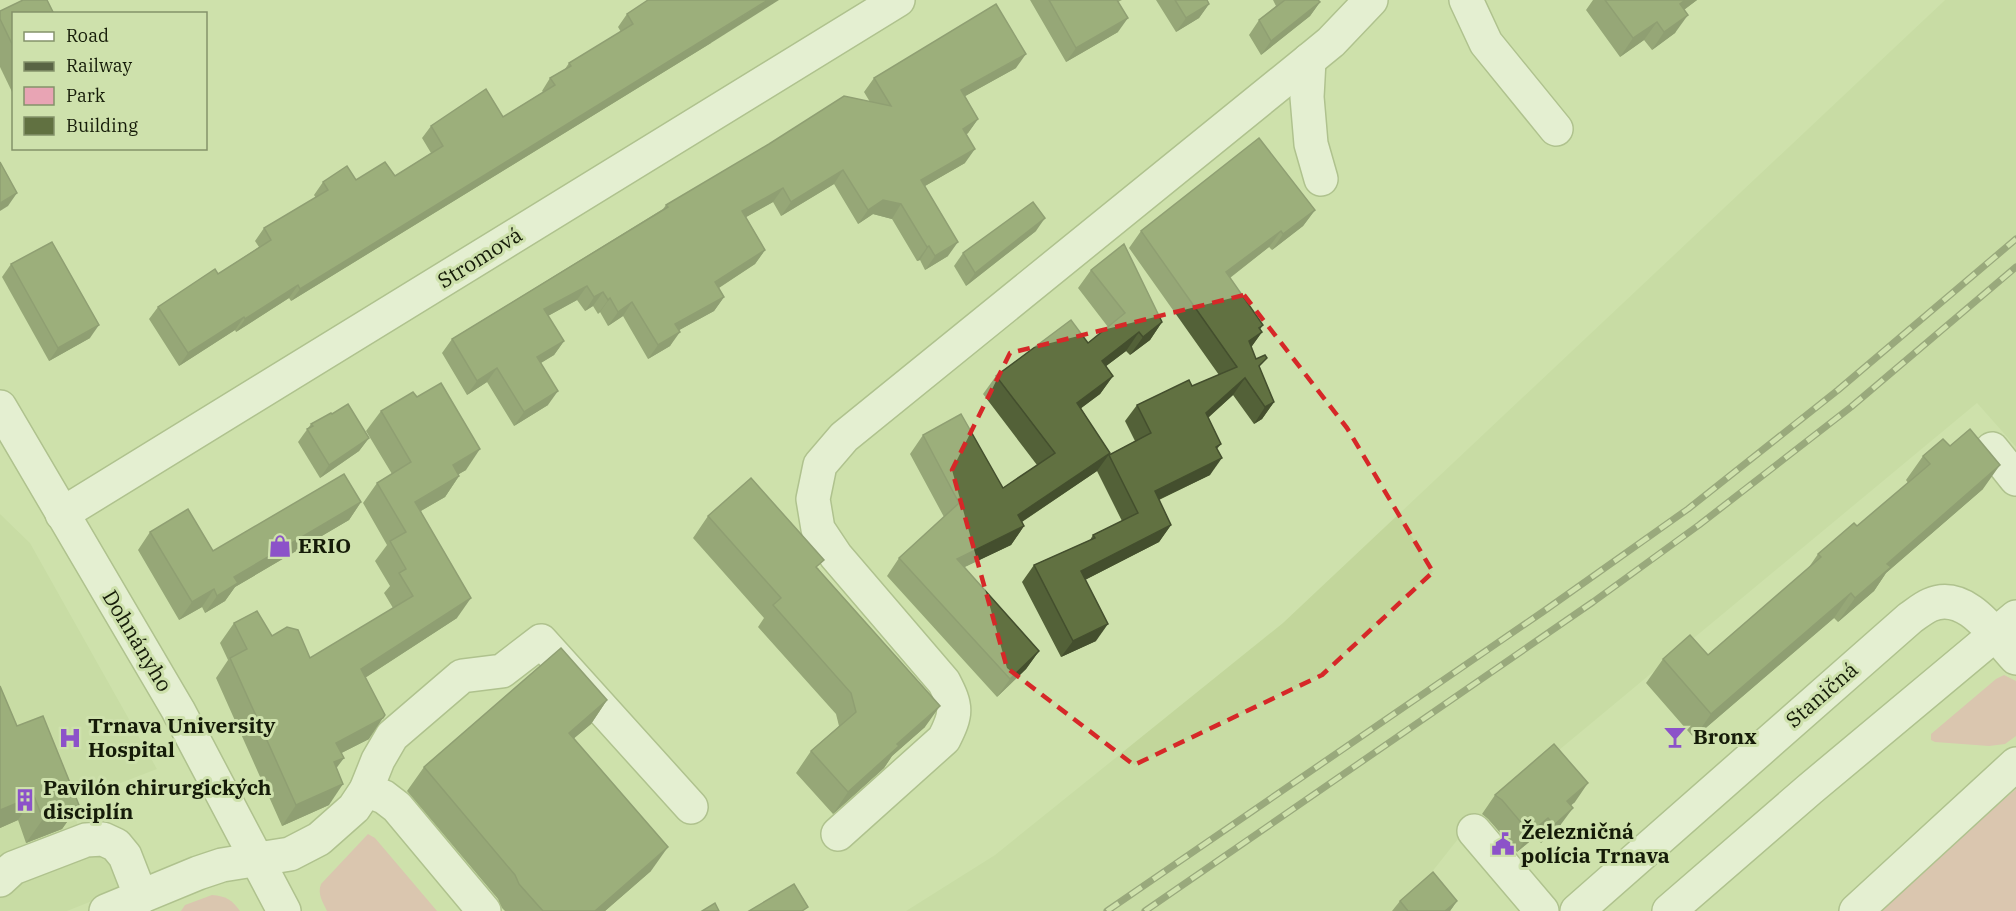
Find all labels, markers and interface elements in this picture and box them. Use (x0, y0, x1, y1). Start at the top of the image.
legend (12, 12, 207, 150)
text: Road (66, 24, 109, 47)
text: Railway (66, 54, 132, 77)
text: Park (66, 84, 106, 107)
text: Building (66, 114, 138, 137)
street label: Stromová (432, 220, 527, 294)
place label: ERIO (298, 531, 351, 559)
shop icon: ERIO (267, 533, 293, 559)
street label: Dohnányho (97, 584, 179, 697)
street label: Staničná (1779, 655, 1863, 733)
place label: Trnava University Hospital (88, 711, 275, 763)
place label: Bronx (1693, 722, 1757, 750)
bar icon: Bronx (1662, 724, 1688, 750)
hospital icon: Trnava University Hospital (57, 725, 83, 751)
place label: Pavilón chirurgických disciplín (43, 773, 272, 825)
building icon: Pavilón chirurgických disciplín (12, 787, 38, 813)
place label: Železničná polícia Trnava (1521, 817, 1670, 869)
public building icon: Železničná polícia Trnava (1490, 831, 1516, 857)

